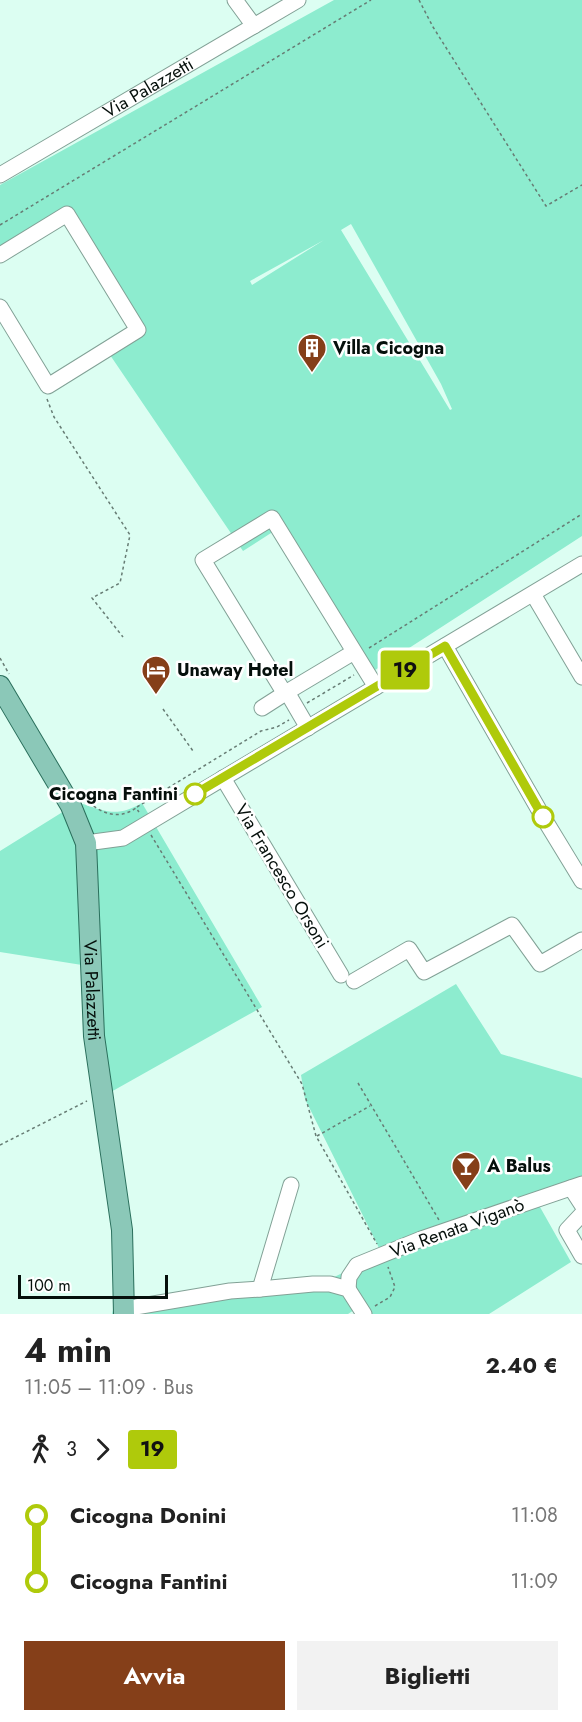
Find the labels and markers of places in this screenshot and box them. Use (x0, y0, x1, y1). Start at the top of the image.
building icon: Villa Cicogna (296, 332, 328, 374)
place label: Villa Cicogna (332, 335, 444, 361)
hotel icon: Unaway Hotel (140, 654, 172, 696)
place label: Unaway Hotel (177, 657, 293, 683)
place label: Cicogna Fantini (49, 781, 178, 807)
marker: Cicogna Fantini (184, 783, 206, 805)
unlabelled marker (532, 806, 554, 828)
bar icon: A Balus (450, 1150, 482, 1192)
place label: A Balus (486, 1153, 551, 1179)

